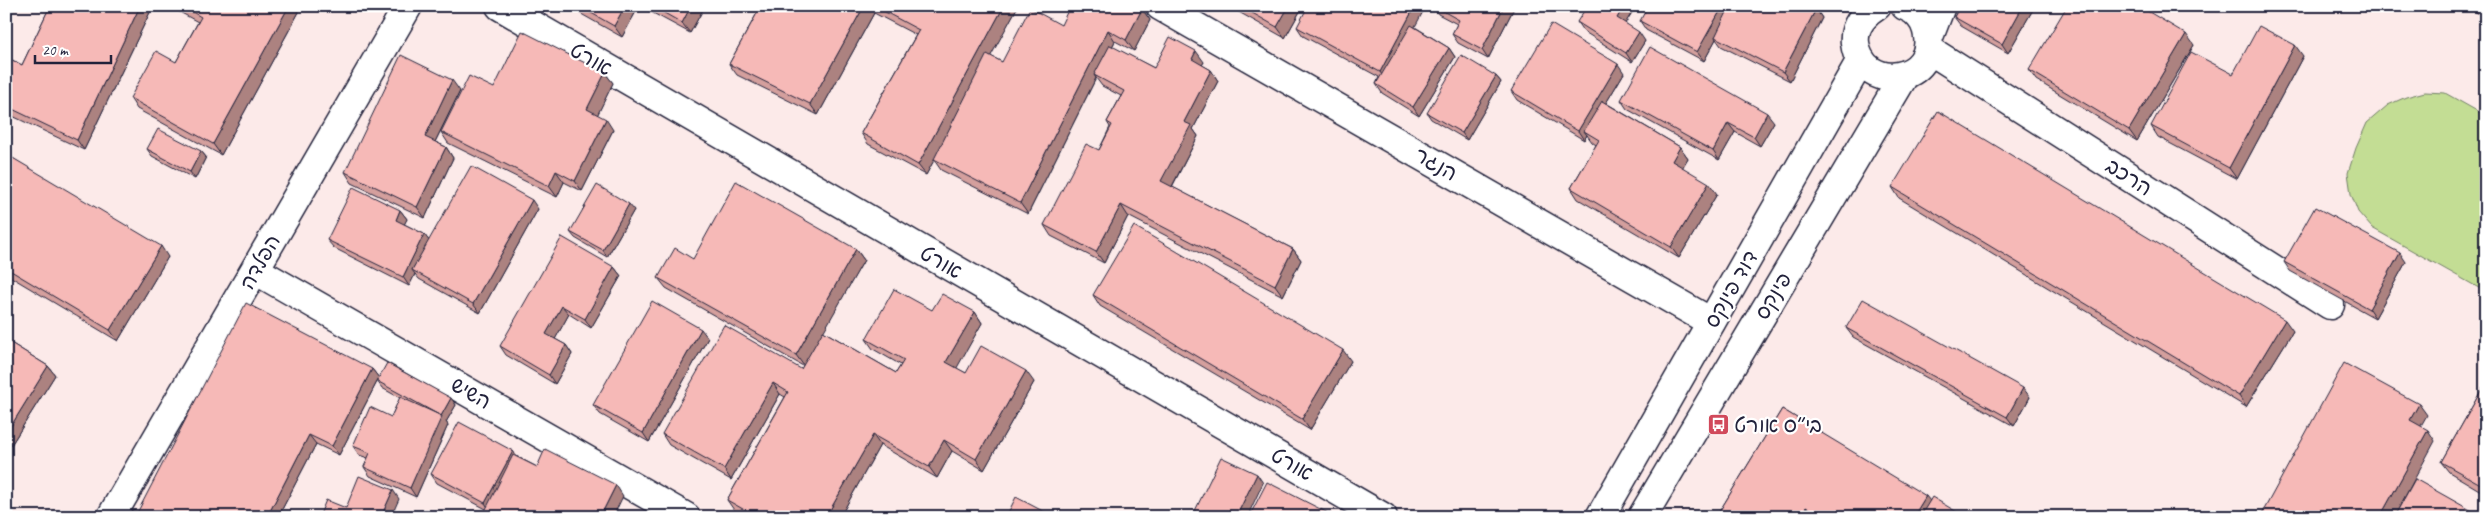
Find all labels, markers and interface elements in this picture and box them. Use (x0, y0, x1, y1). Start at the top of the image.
scale bar (35, 32, 111, 64)
street label: אורט (565, 37, 617, 81)
text: 20 m (42, 41, 69, 60)
street label: הנגר (1410, 141, 1462, 187)
street label: הרכב (2101, 152, 2157, 202)
street label: הפלדה (234, 230, 286, 294)
street label: אורט (915, 240, 967, 284)
street label: דוד פינקס (1698, 246, 1764, 332)
street label: פינקס (1749, 268, 1797, 324)
street label: השיש (446, 371, 496, 415)
place label: בי״ס אורט (1734, 412, 1822, 438)
bus stop icon: בי״ס אורט (1706, 413, 1730, 437)
street label: אורט (1266, 442, 1318, 486)

